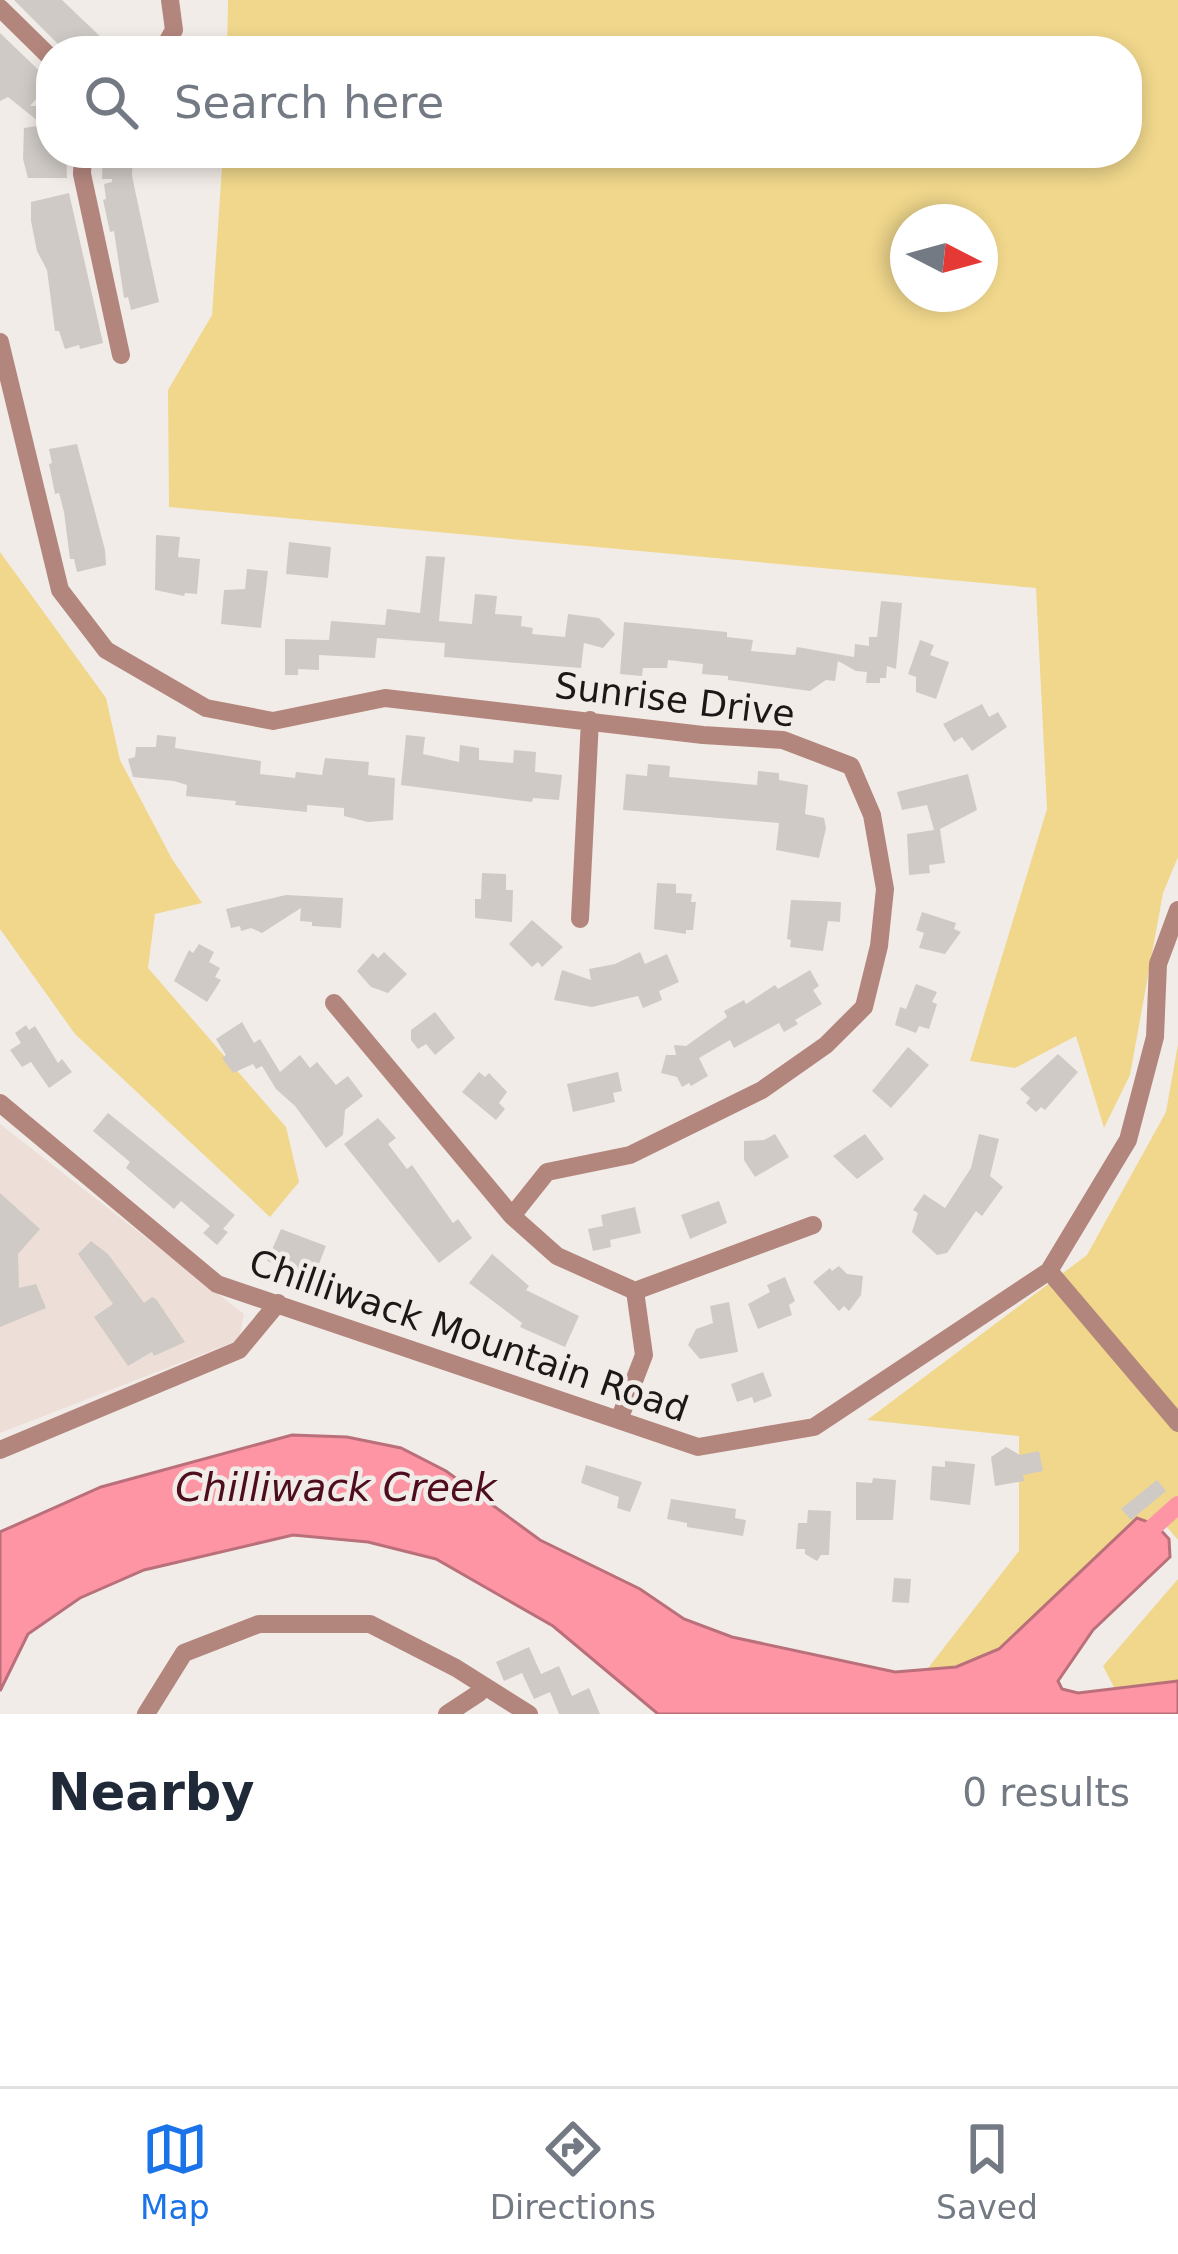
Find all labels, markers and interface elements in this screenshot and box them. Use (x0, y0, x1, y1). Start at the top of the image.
search box (36, 36, 1142, 168)
icon: search (78, 69, 144, 135)
text: Search here (174, 76, 444, 129)
north arrow (890, 204, 998, 312)
street label: Sunrise Drive (553, 664, 797, 735)
street label: Chilliwack Mountain Road (244, 1241, 693, 1430)
water label: Chilliwack Creek (175, 1465, 498, 1510)
text: Nearby (48, 1763, 255, 1822)
text: 0 results (962, 1770, 1130, 1815)
tab: Map (140, 2116, 210, 2227)
tab: Directions (490, 2116, 656, 2227)
tab: Saved (936, 2116, 1038, 2227)

